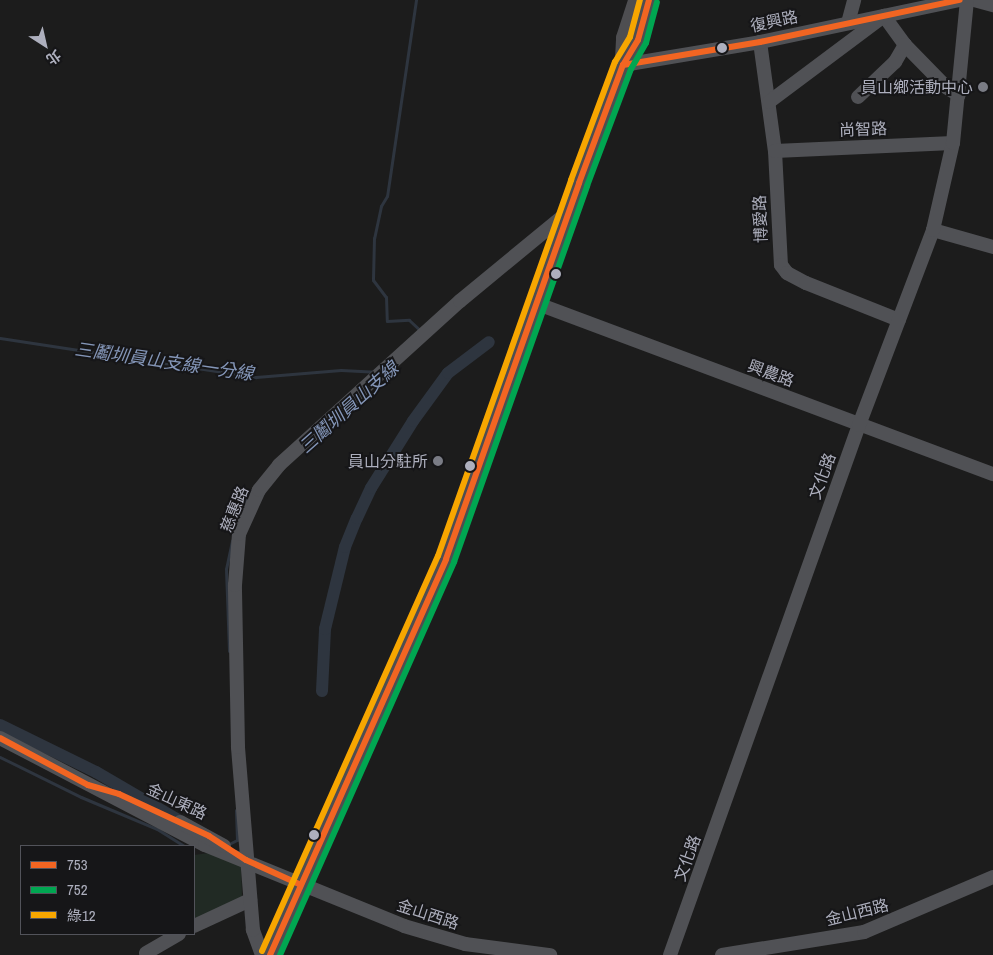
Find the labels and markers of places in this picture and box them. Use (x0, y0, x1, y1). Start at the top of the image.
unlabelled marker (717, 43, 727, 53)
place label: 員山鄉活動中心 (861, 77, 973, 97)
marker: 員山鄉活動中心 (977, 81, 989, 93)
unlabelled marker (551, 269, 561, 279)
place label: 員山分駐所 (348, 451, 428, 471)
marker: 員山分駐所 (432, 455, 444, 467)
unlabelled marker (465, 461, 475, 471)
unlabelled marker (309, 830, 319, 840)

